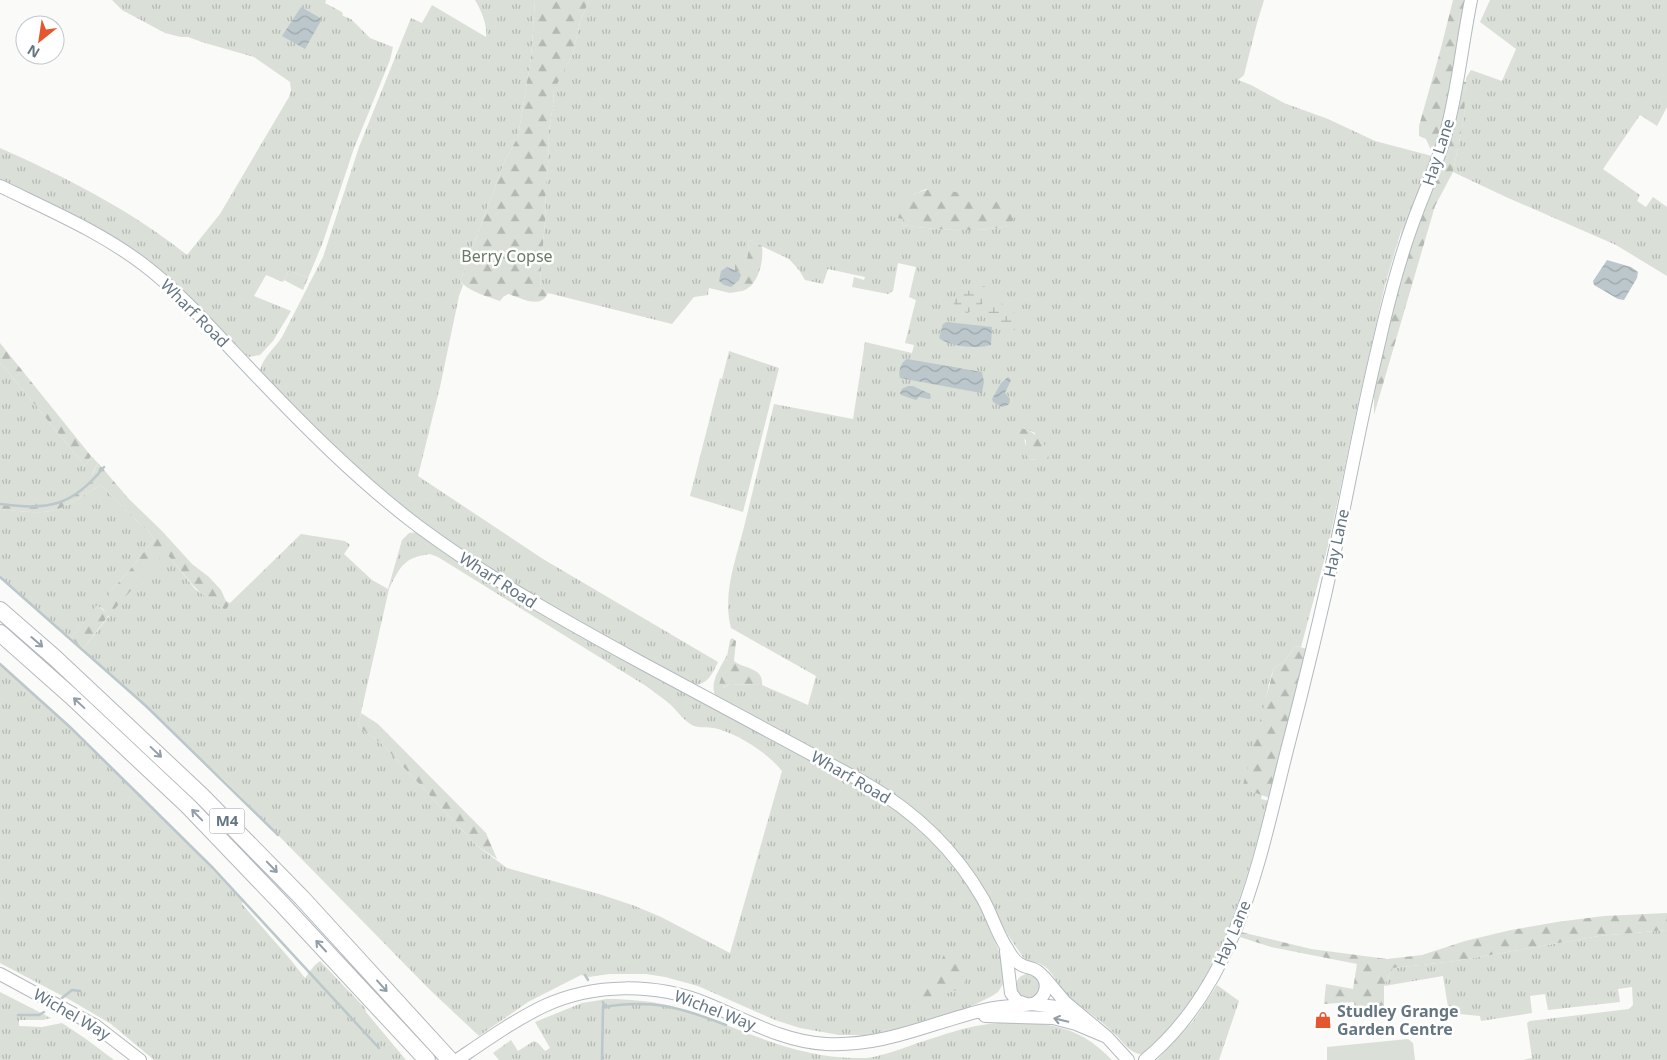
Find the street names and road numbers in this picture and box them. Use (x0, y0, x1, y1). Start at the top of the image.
street label: Hay Lane (1417, 116, 1459, 188)
street label: Wharf Road (156, 274, 234, 352)
street label: Hay Lane (1318, 507, 1354, 579)
street label: Wharf Road (455, 547, 541, 613)
street label: Wharf Road (807, 745, 895, 809)
road number: M4 (210, 808, 244, 834)
street label: Hay Lane (1208, 897, 1256, 969)
street label: Wichel Way (29, 983, 115, 1045)
street label: Wichel Way (671, 984, 760, 1036)

